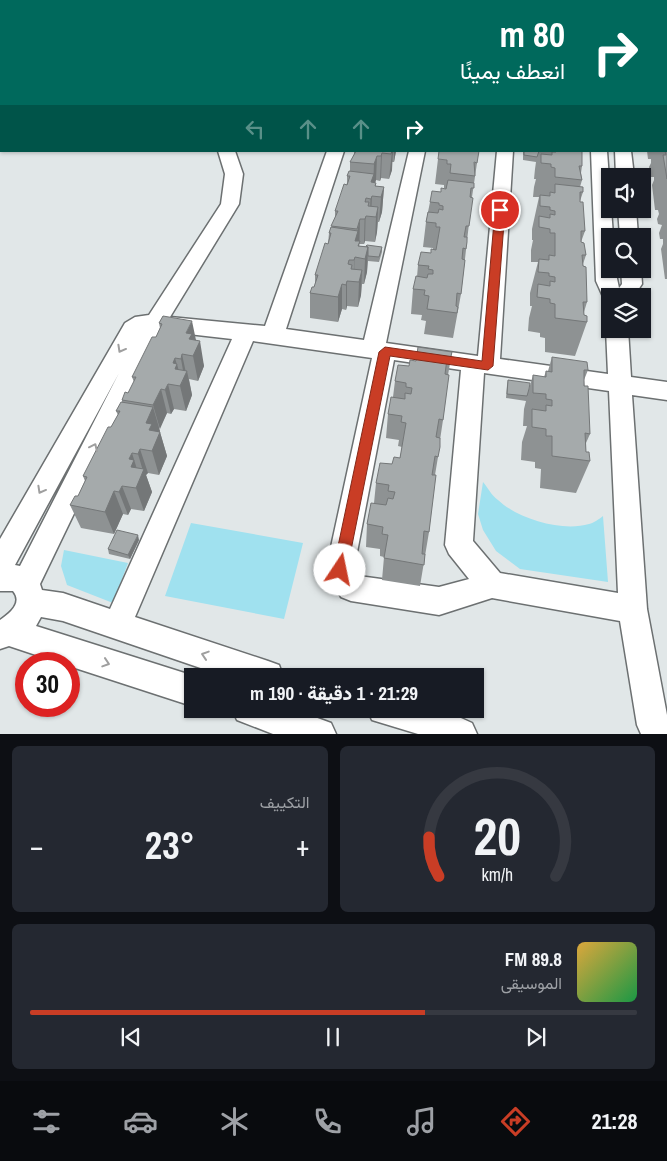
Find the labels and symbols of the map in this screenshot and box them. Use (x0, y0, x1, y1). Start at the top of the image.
pin (479, 189, 521, 231)
one-way arrow (117, 343, 127, 352)
one-way arrow (88, 443, 98, 452)
one-way arrow (38, 485, 48, 494)
position arrow (313, 543, 365, 595)
one-way arrow (202, 651, 210, 661)
speed limit sign: 30 (15, 652, 80, 717)
one-way arrow (102, 658, 110, 668)

